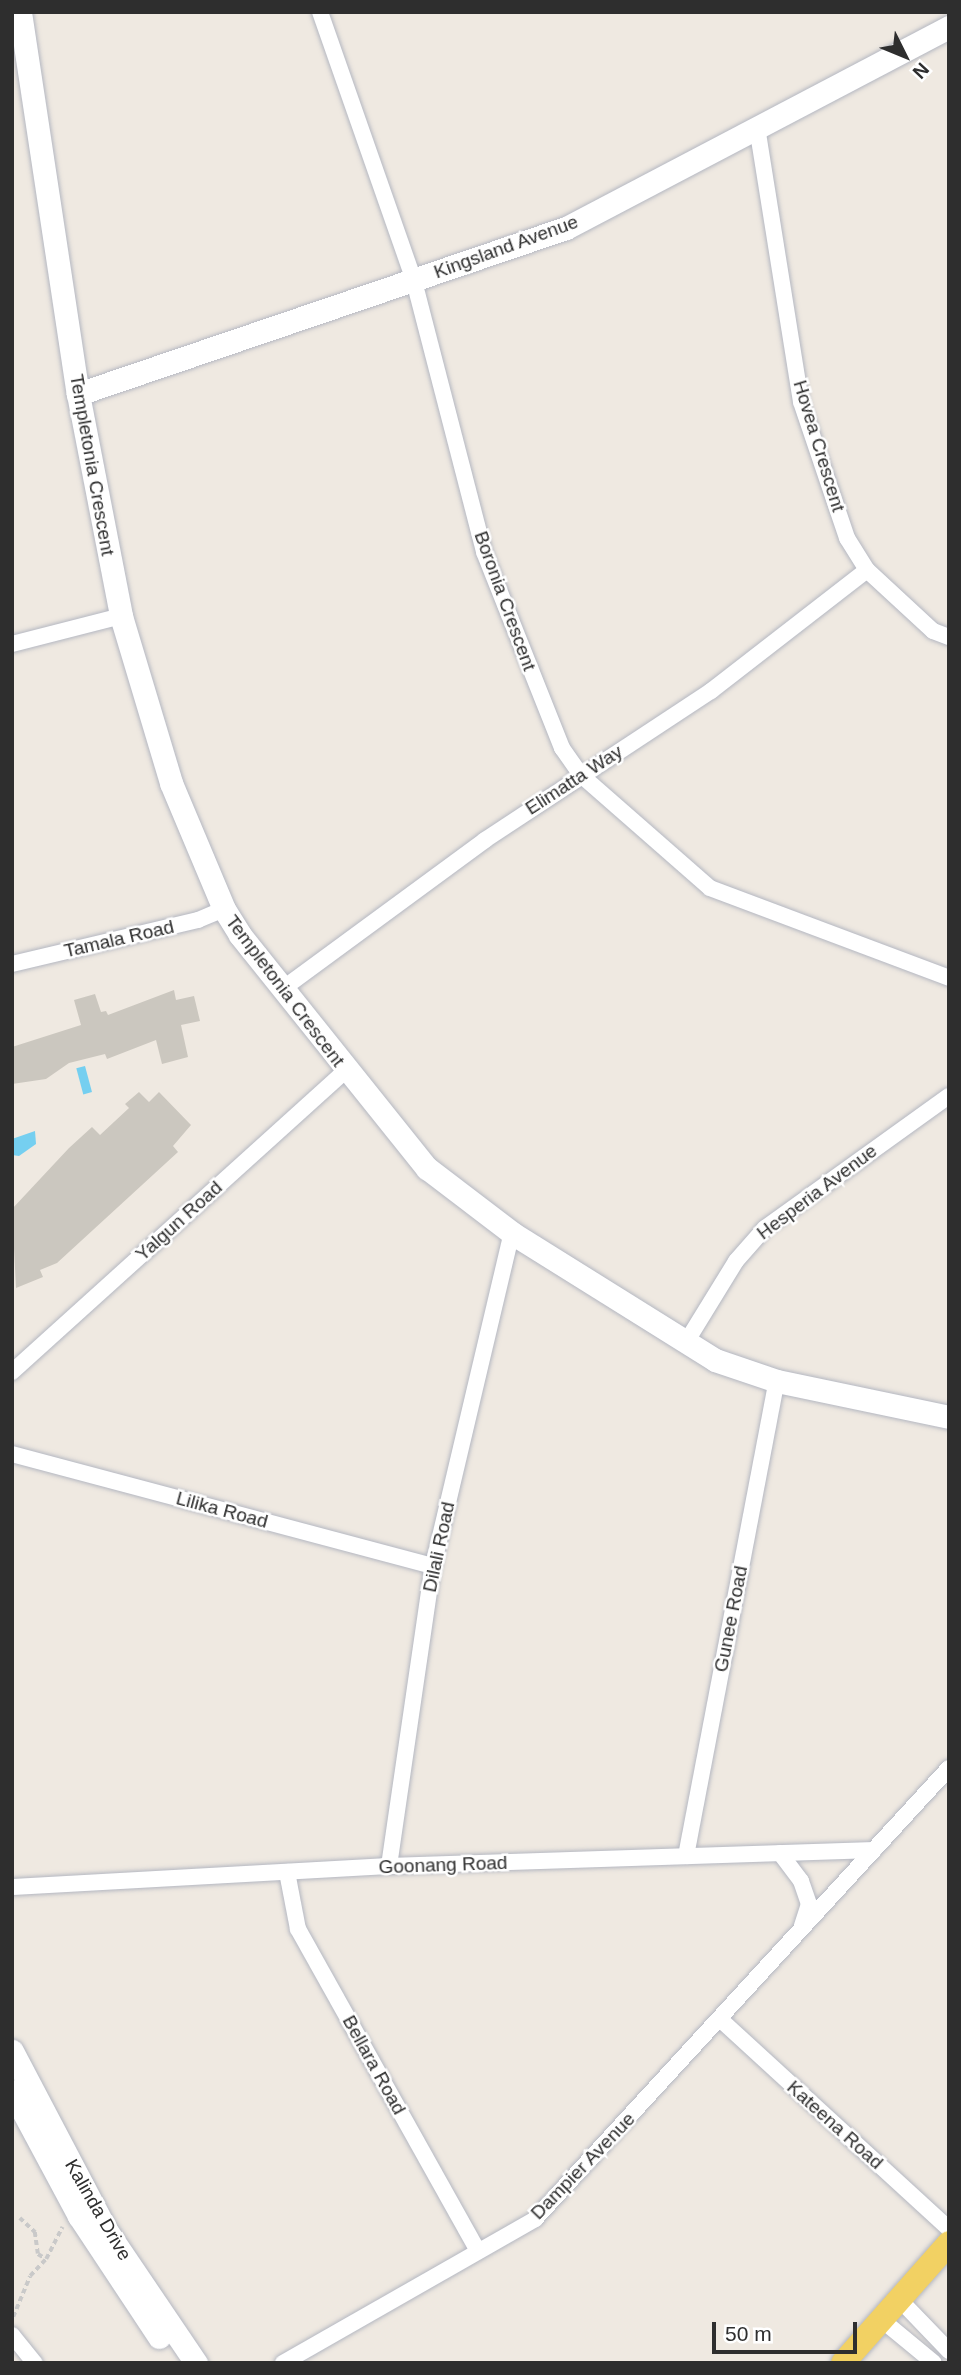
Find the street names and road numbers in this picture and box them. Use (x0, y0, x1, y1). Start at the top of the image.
street label: Kingsland Avenue (430, 210, 582, 284)
street label: Templetonia Crescent (65, 373, 119, 557)
street label: Hovea Crescent (788, 378, 850, 514)
street label: Boronia Crescent (469, 528, 541, 674)
street label: Elimatta Way (521, 740, 627, 820)
street label: Templetonia Crescent (221, 911, 349, 1071)
street label: Tamala Road (62, 915, 176, 963)
street label: Hesperia Avenue (752, 1139, 882, 1245)
street label: Yalgun Road (131, 1176, 227, 1266)
street label: Lilika Road (174, 1487, 270, 1533)
street label: Dilali Road (418, 1500, 460, 1594)
street label: Gunee Road (710, 1564, 752, 1674)
street label: Goonang Road (378, 1851, 508, 1879)
street label: Bellara Road (337, 2011, 411, 2119)
street label: Kateena Road (782, 2076, 888, 2174)
street label: Dampier Avenue (526, 2107, 640, 2225)
street label: Kalinda Drive (60, 2155, 136, 2265)

